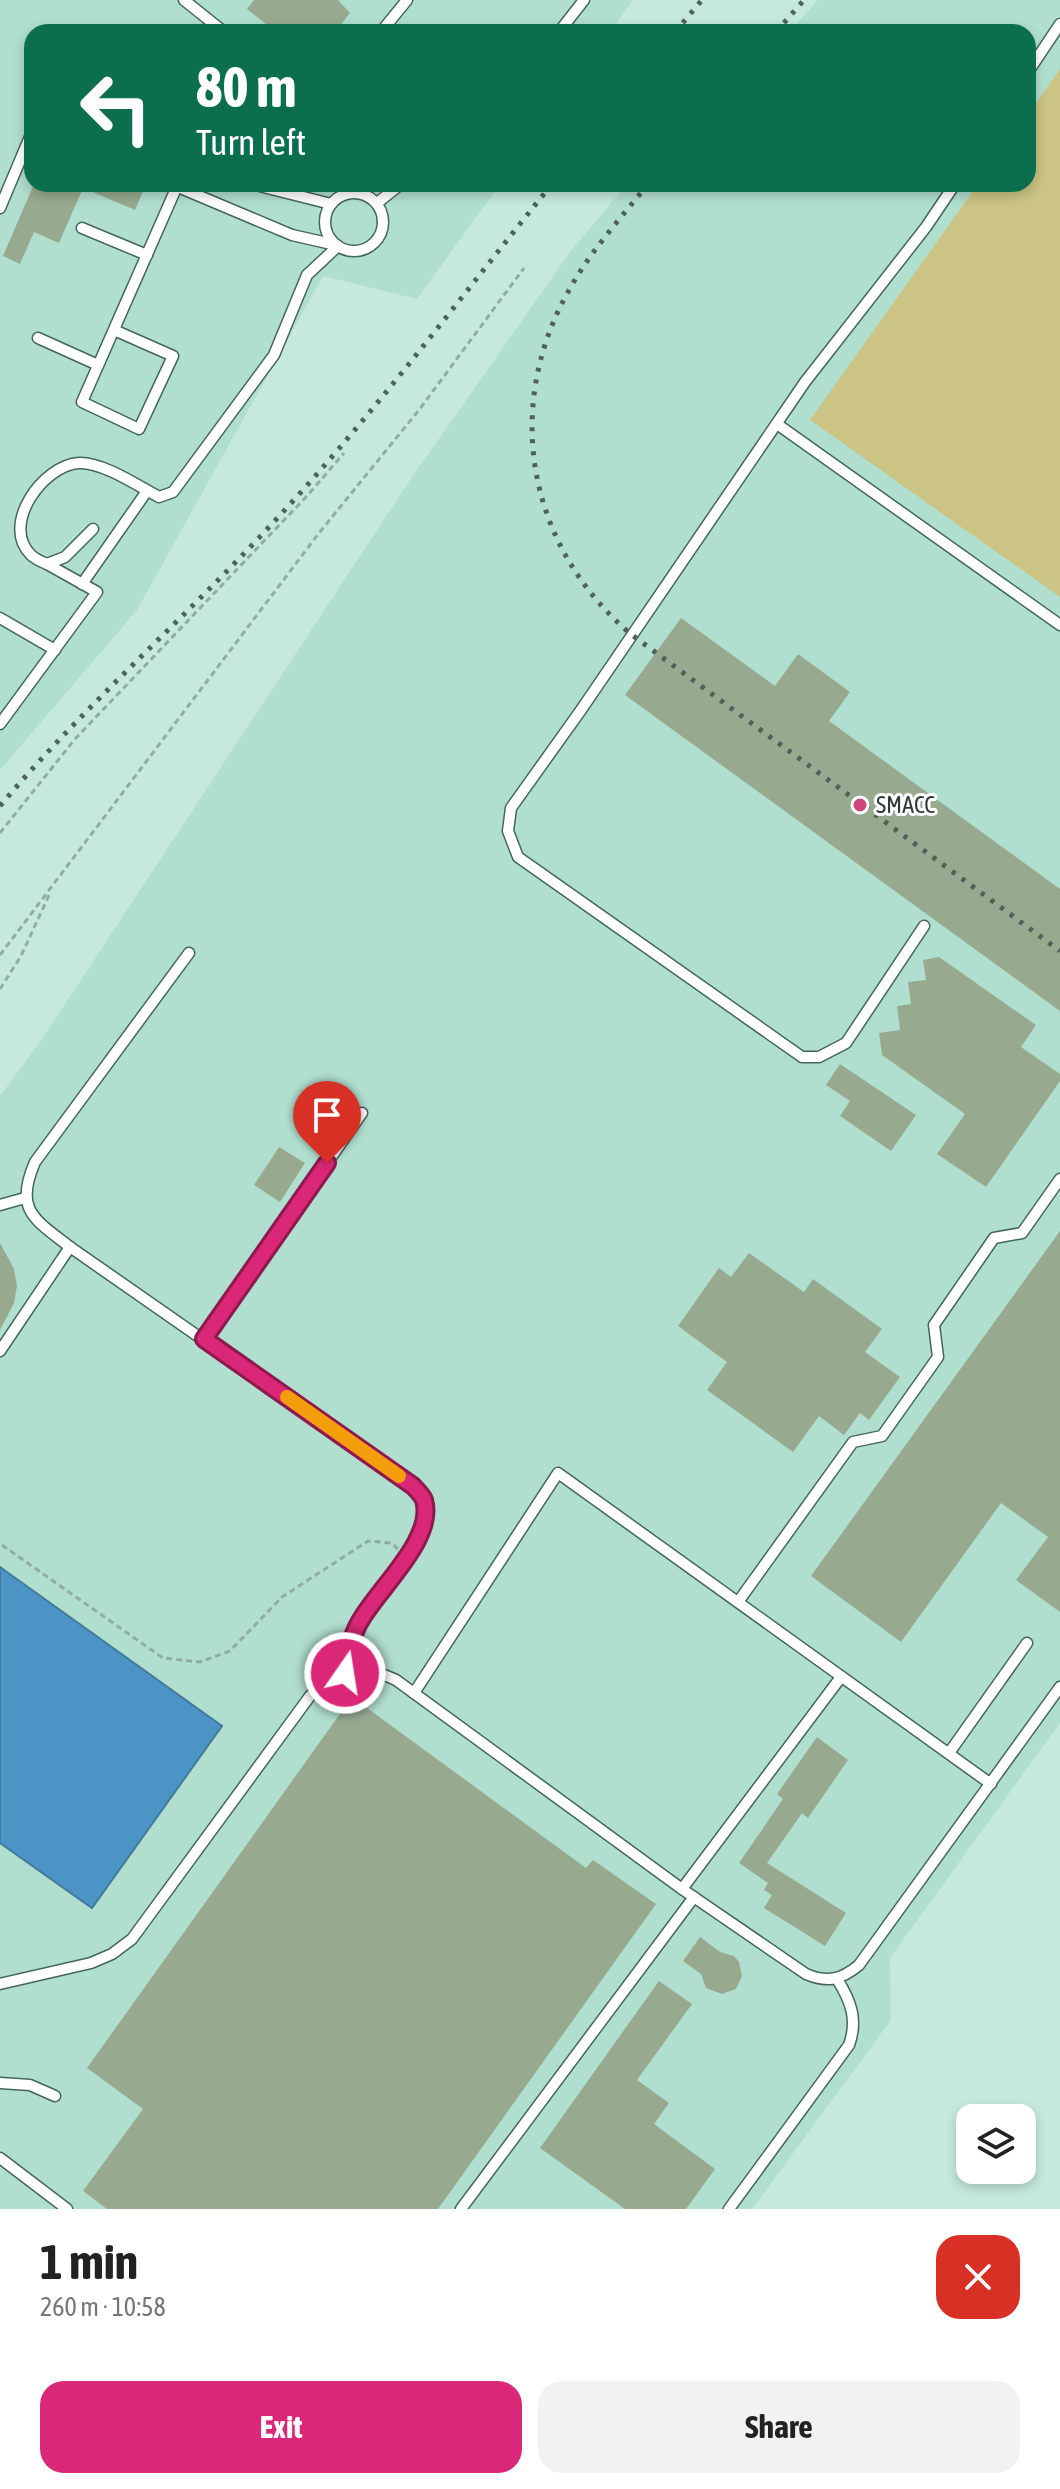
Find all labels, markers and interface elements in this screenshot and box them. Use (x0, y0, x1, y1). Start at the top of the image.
text: 80 m (196, 55, 297, 119)
icon: left (64, 56, 168, 160)
text: Turn left (196, 121, 306, 163)
place label: SMACC (876, 791, 935, 818)
marker: SMACC (851, 796, 869, 814)
pin (293, 1081, 361, 1163)
icon: arrive (305, 1093, 349, 1137)
position arrow (303, 1631, 387, 1715)
map controls (956, 2104, 1036, 2184)
button: layers (956, 2104, 1036, 2184)
text: 1 min (40, 2234, 138, 2289)
button: close (936, 2235, 1020, 2319)
text: 260 m · 10:58 (40, 2292, 166, 2322)
button: Exit (40, 2381, 522, 2473)
button: Share (538, 2381, 1020, 2473)

